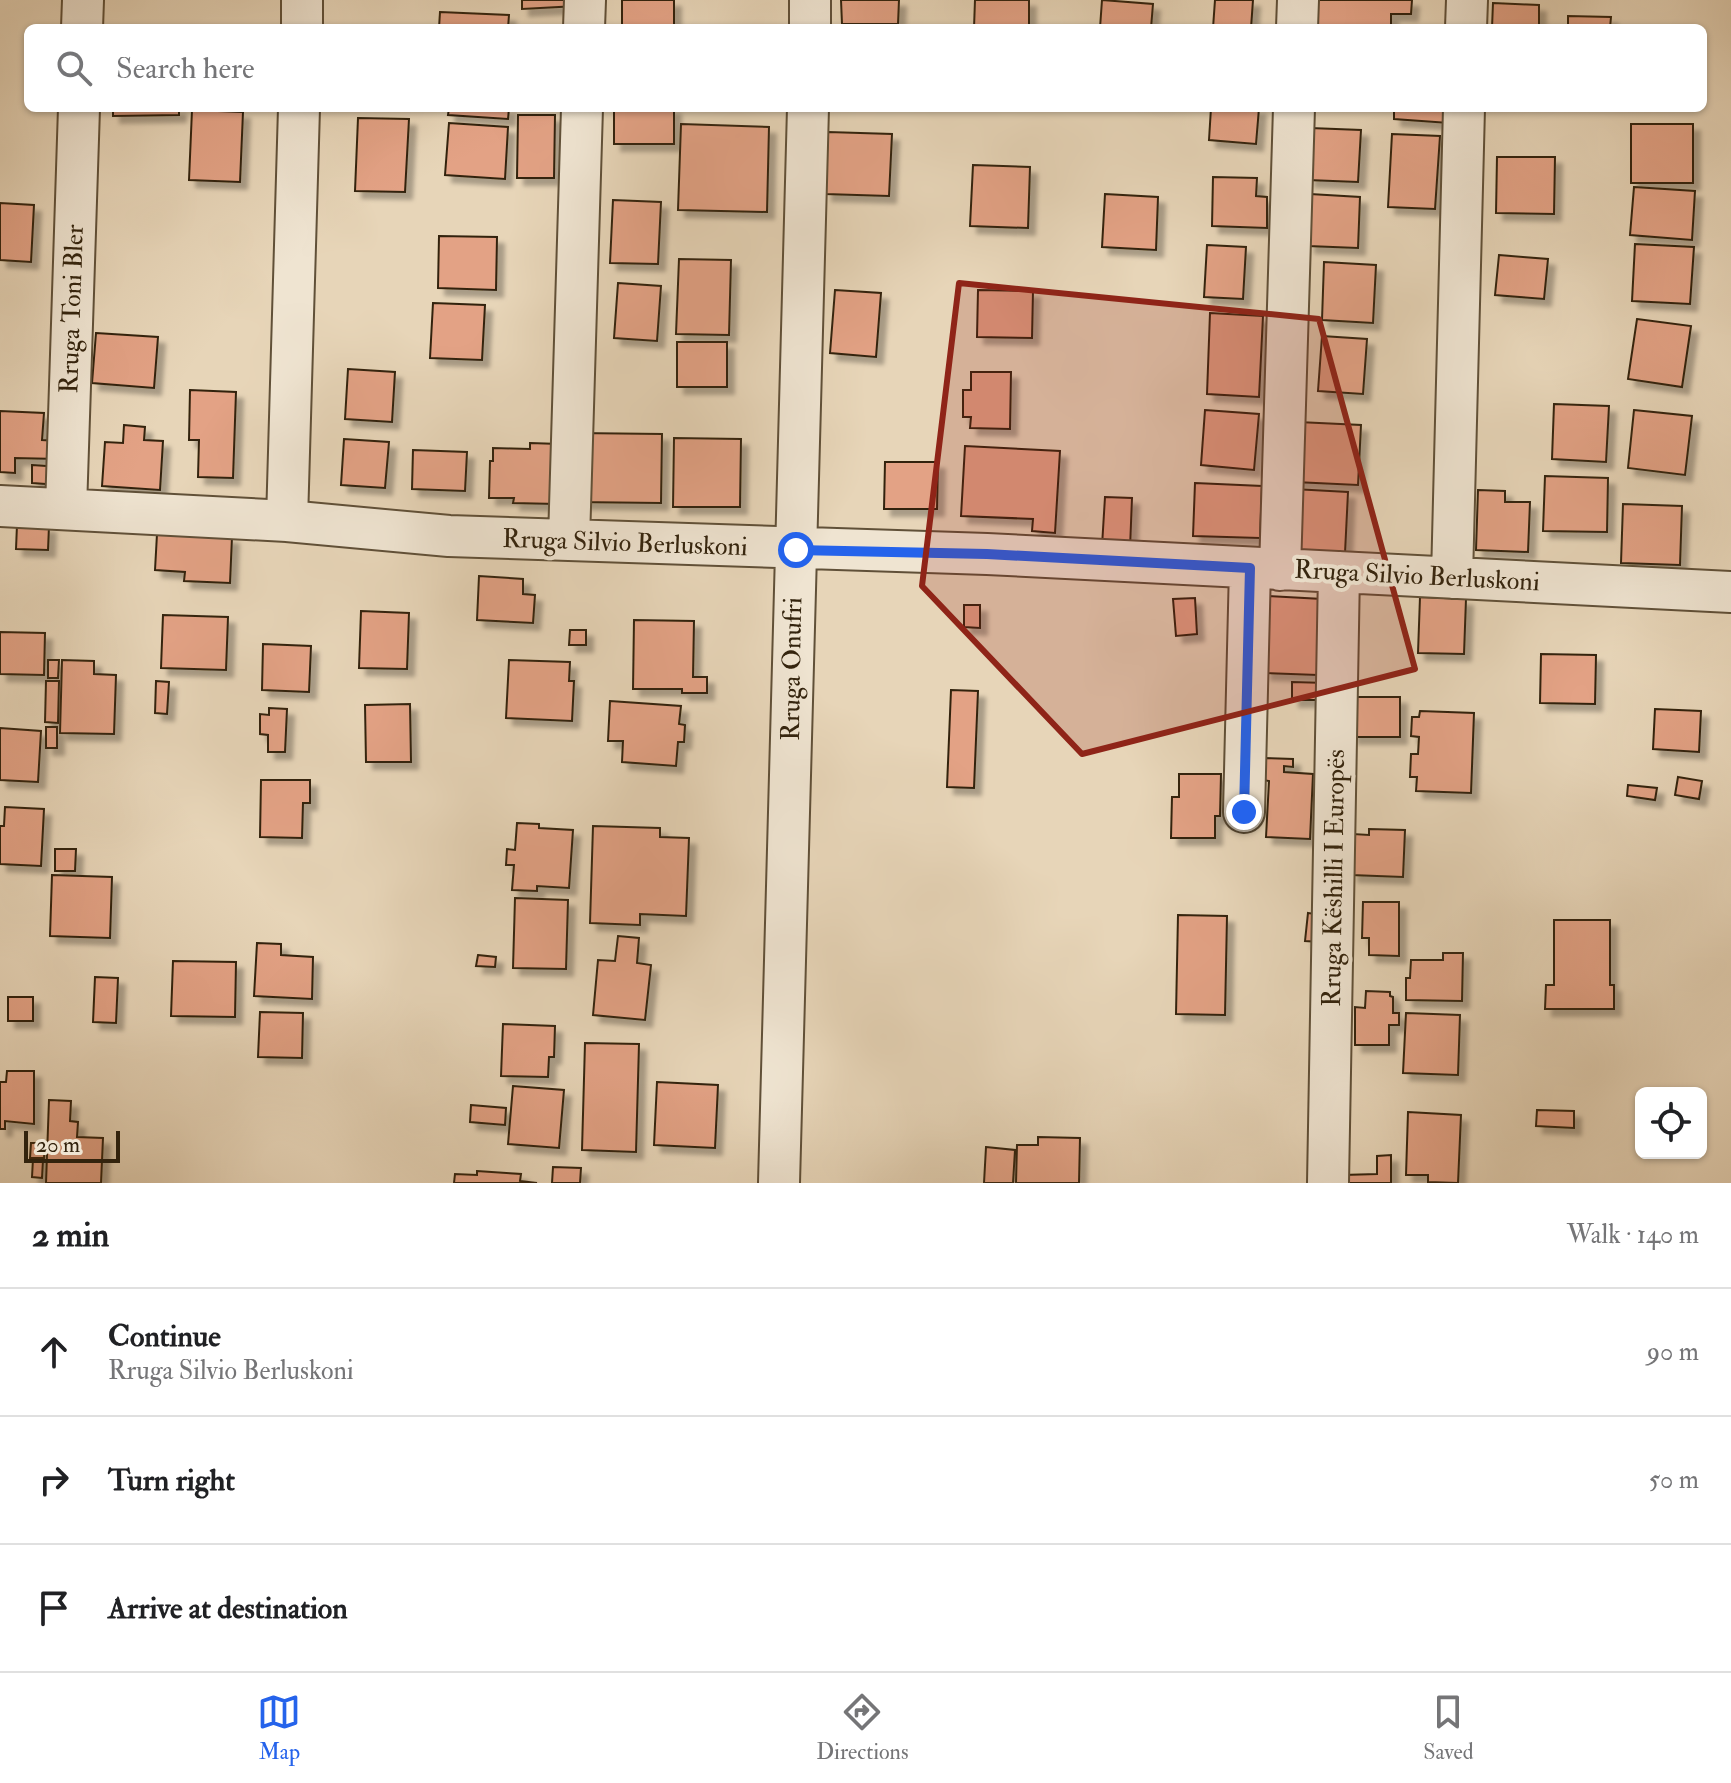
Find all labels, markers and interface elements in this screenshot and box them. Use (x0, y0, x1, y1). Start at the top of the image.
search box (24, 24, 1707, 112)
icon: search (52, 46, 96, 90)
text: Search here (116, 50, 255, 87)
street label: Rruga Toni Bler (53, 224, 91, 394)
street label: Rruga Silvio Berluskoni (502, 523, 748, 563)
route start (778, 532, 814, 568)
street label: Rruga Silvio Berluskoni (1293, 554, 1541, 598)
street label: Rruga Onufri (775, 597, 809, 741)
street label: Rruga Këshilli I Europës (1316, 749, 1353, 1007)
route end (1226, 794, 1262, 830)
map controls (1635, 1087, 1707, 1159)
button: locate (1635, 1087, 1707, 1159)
scale bar (24, 1127, 120, 1163)
text: 20 m (36, 1131, 80, 1159)
text: 2 min (32, 1214, 109, 1257)
text: Walk · 140 m (1567, 1219, 1699, 1251)
text: Continue (108, 1318, 221, 1355)
icon: ahead (32, 1330, 76, 1374)
text: 90 m (1647, 1336, 1699, 1368)
text: Rruga Silvio Berluskoni (108, 1355, 354, 1387)
icon: right (32, 1458, 76, 1502)
text: Turn right (108, 1462, 235, 1499)
text: 50 m (1649, 1464, 1699, 1496)
icon: arrive (32, 1586, 76, 1630)
text: Arrive at destination (108, 1590, 348, 1627)
tab: Map (257, 1690, 301, 1766)
tab: Directions (816, 1690, 909, 1766)
tab: Saved (1423, 1690, 1474, 1766)

